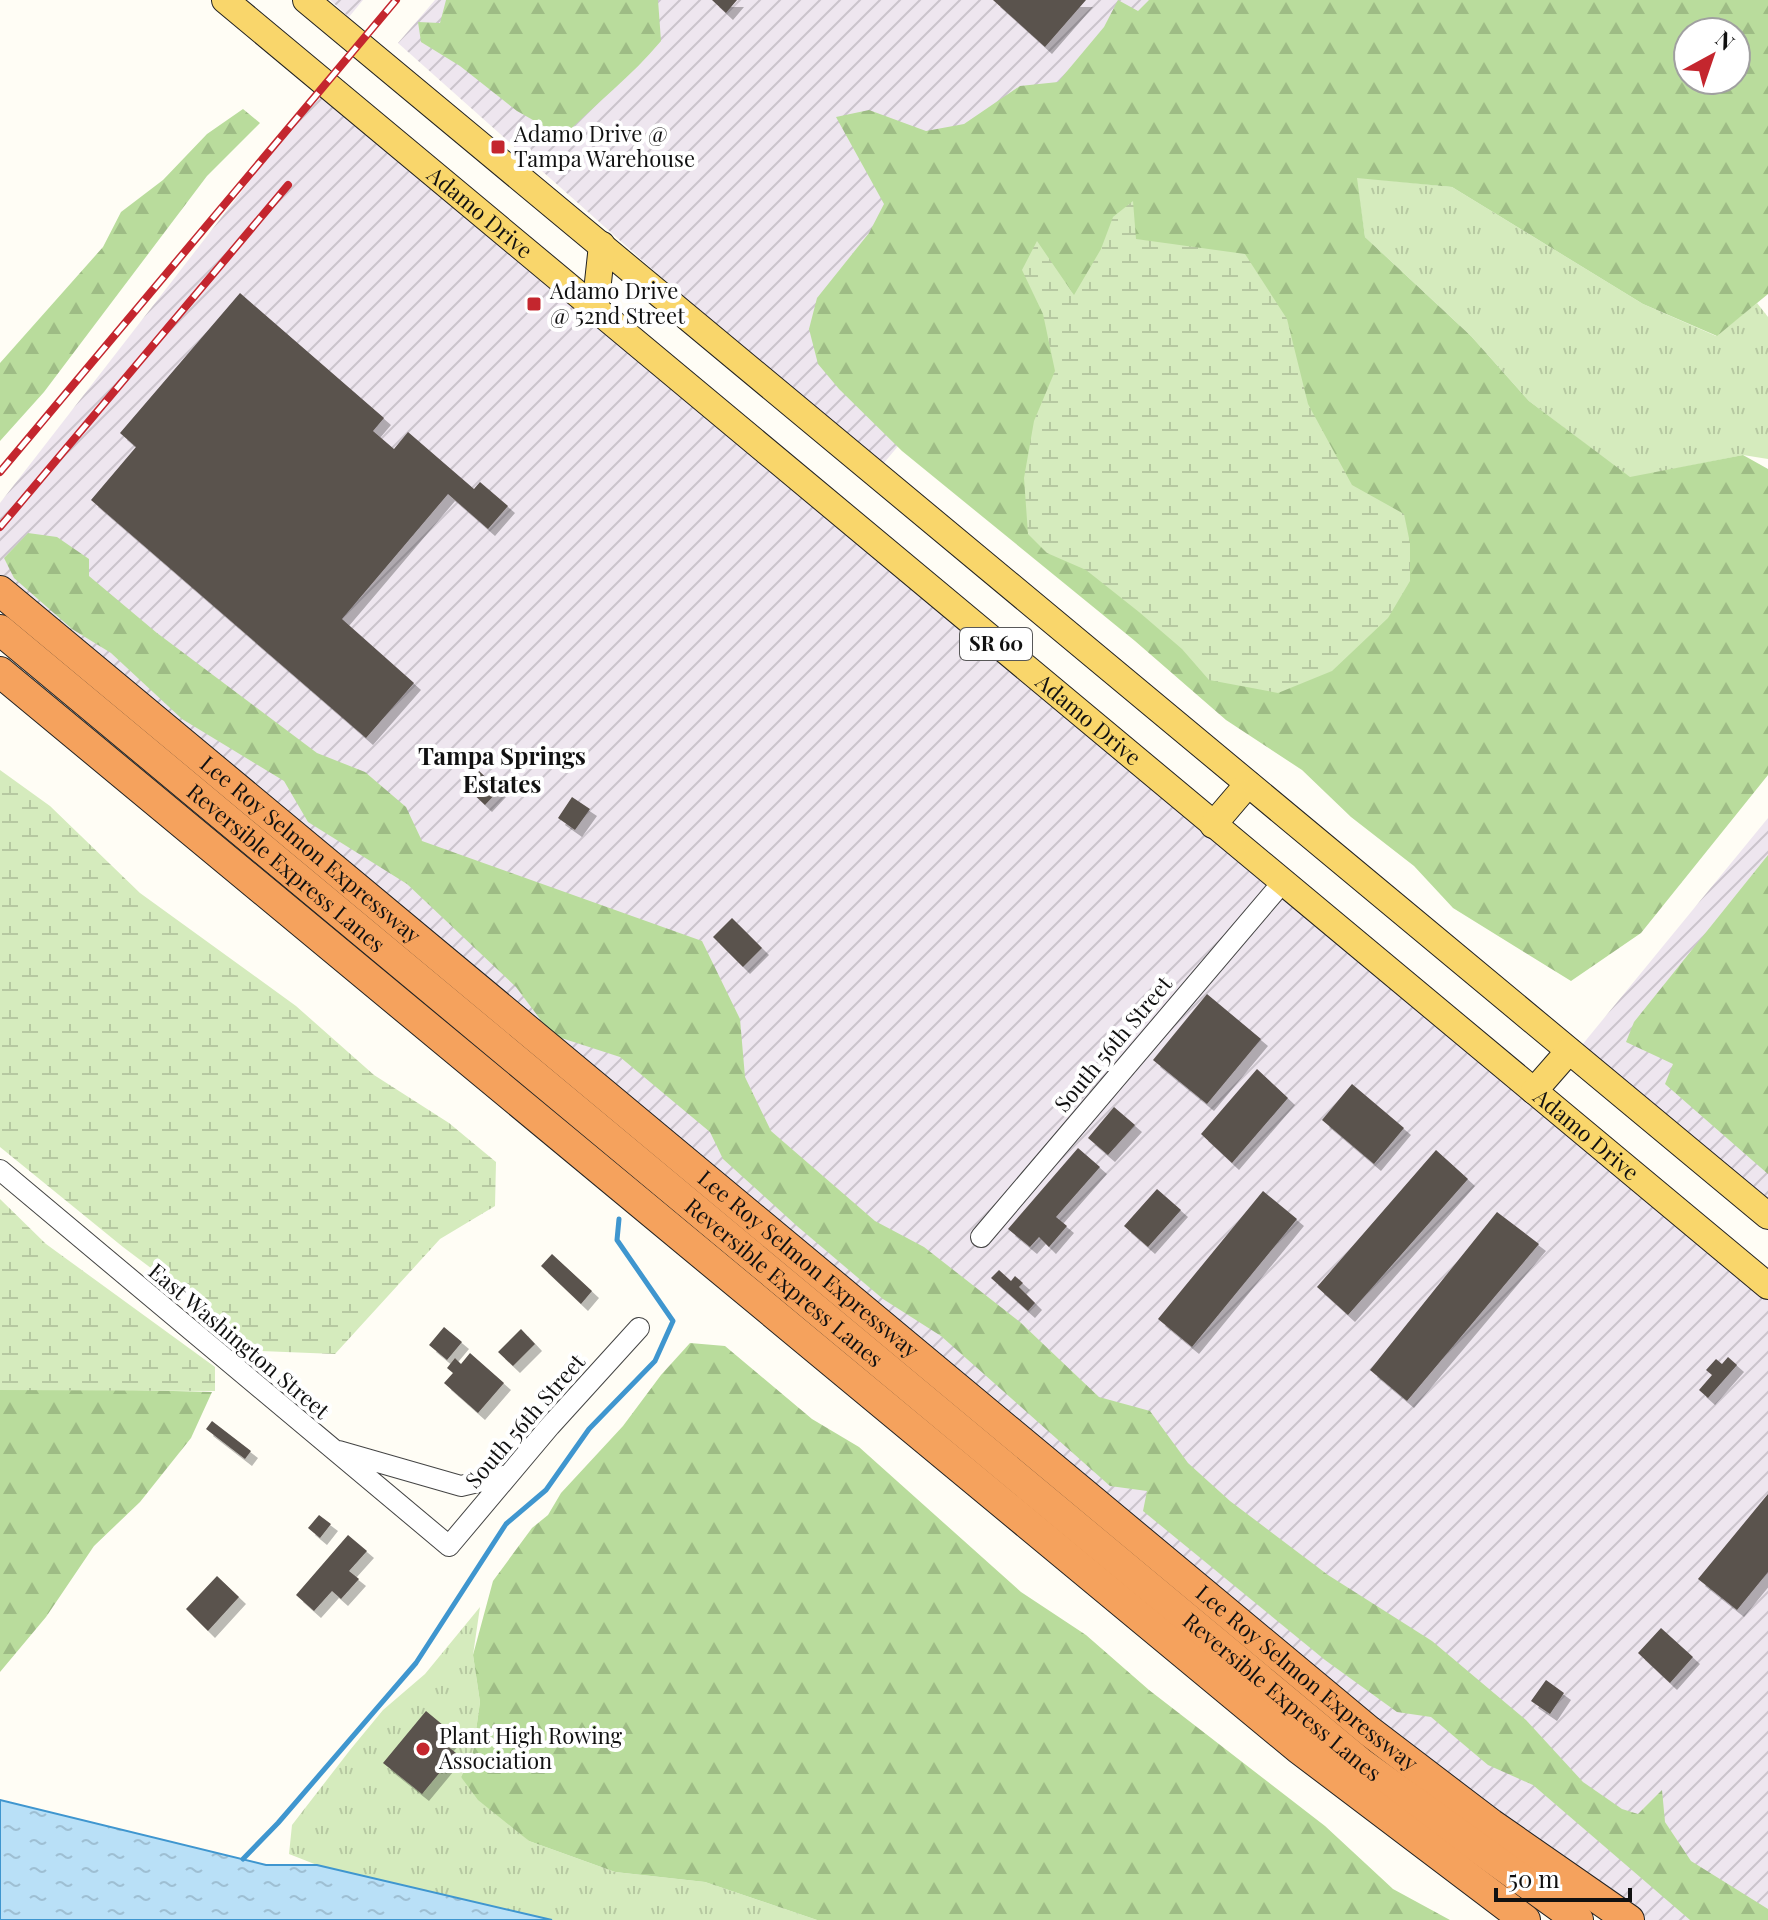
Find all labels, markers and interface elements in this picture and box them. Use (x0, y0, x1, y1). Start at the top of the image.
north arrow (1672, 16, 1752, 96)
text: N (1710, 23, 1741, 57)
place label: Adamo Drive @ Tampa Warehouse (513, 118, 695, 173)
marker: Adamo Drive @ Tampa Warehouse (489, 138, 507, 156)
street label: Adamo Drive (421, 158, 540, 264)
place label: Adamo Drive @ 52nd Street (549, 275, 686, 330)
marker: Adamo Drive @ 52nd Street (525, 295, 543, 313)
road number: SR 60 (960, 628, 1032, 660)
street label: Adamo Drive (1029, 666, 1148, 772)
district label: Tampa Springs Estates (418, 739, 586, 799)
street label: Lee Roy Selmon Expressway (194, 748, 428, 950)
street label: Reversible Express Lanes (181, 776, 392, 959)
street label: South 56th Street (1047, 968, 1179, 1118)
street label: Adamo Drive (1527, 1080, 1646, 1186)
street label: Lee Roy Selmon Expressway (692, 1163, 926, 1364)
street label: Reversible Express Lanes (679, 1191, 890, 1373)
street label: East Washington Street (143, 1256, 337, 1426)
street label: South 56th Street (458, 1346, 592, 1494)
street label: Lee Roy Selmon Expressway (1190, 1577, 1425, 1777)
street label: Reversible Express Lanes (1177, 1605, 1388, 1787)
place label: Plant High Rowing Association (438, 1720, 623, 1775)
marker: Plant High Rowing Association (414, 1740, 432, 1758)
scale bar (1496, 1852, 1630, 1902)
text: 50 m (1508, 1862, 1560, 1894)

